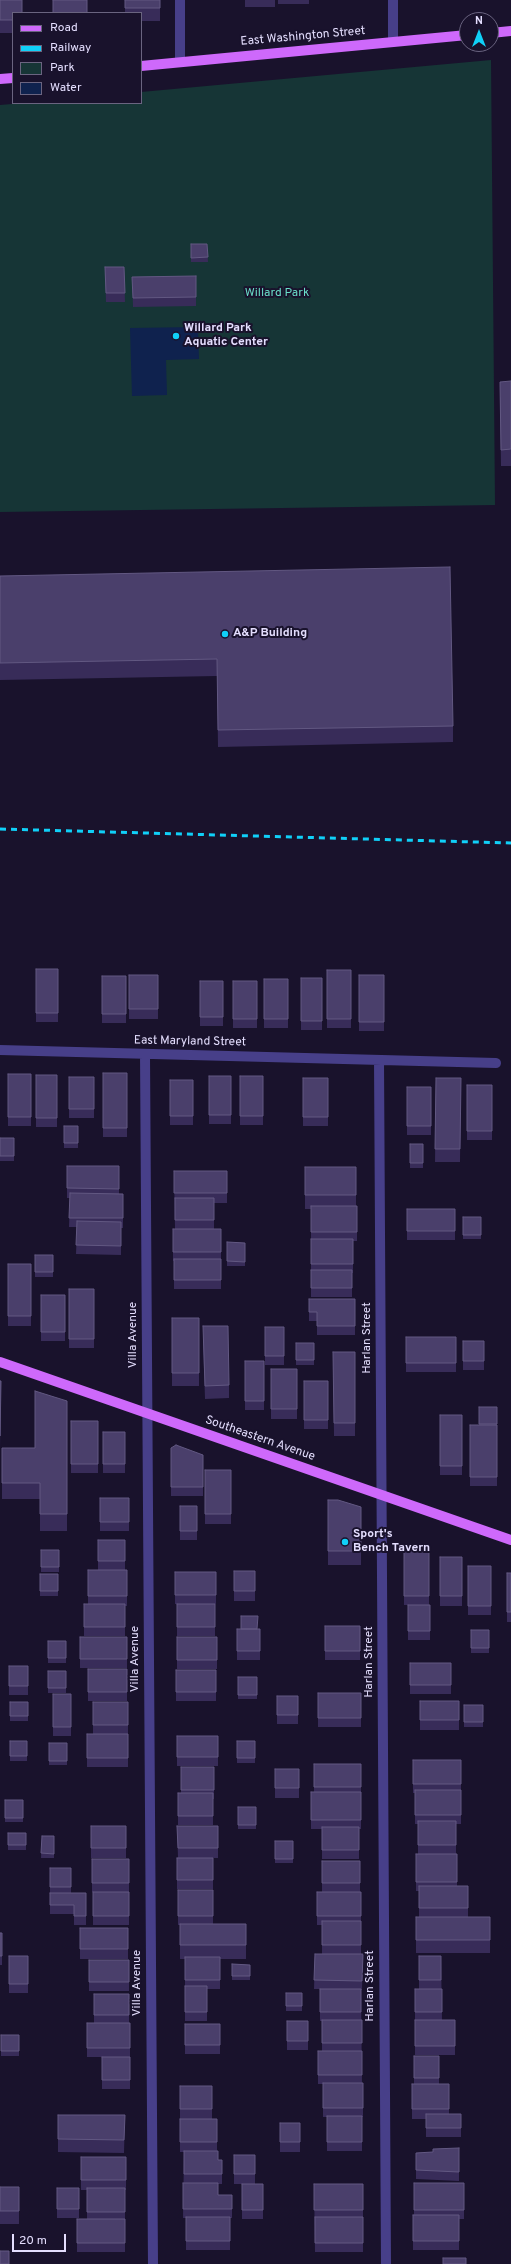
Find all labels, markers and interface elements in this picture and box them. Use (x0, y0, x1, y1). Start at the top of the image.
legend (12, 12, 142, 104)
north arrow (459, 12, 499, 52)
text: N (475, 14, 483, 28)
text: Road (50, 20, 78, 36)
street label: East Washington Street (240, 24, 366, 50)
text: Railway (50, 40, 91, 56)
text: Park (50, 60, 75, 76)
text: Water (50, 80, 82, 96)
park label: Willard Park (245, 287, 309, 301)
place label: Willard Park Aquatic Center (184, 322, 268, 350)
marker: Willard Park Aquatic Center (171, 331, 181, 341)
place label: A&P Building (233, 627, 307, 641)
marker: A&P Building (220, 629, 230, 639)
street label: East Maryland Street (134, 1034, 246, 1050)
street label: Villa Avenue (127, 1302, 141, 1368)
street label: Harlan Street (361, 1302, 375, 1374)
street label: Southeastern Avenue (203, 1413, 317, 1465)
place label: Sport's Bench Tavern (353, 1528, 430, 1556)
marker: Sport's Bench Tavern (340, 1537, 350, 1547)
street label: Villa Avenue (129, 1626, 143, 1692)
street label: Harlan Street (363, 1626, 377, 1698)
street label: Villa Avenue (131, 1950, 145, 2016)
street label: Harlan Street (364, 1950, 378, 2022)
scale bar (14, 2226, 68, 2252)
text: 20 m (19, 2233, 47, 2249)

